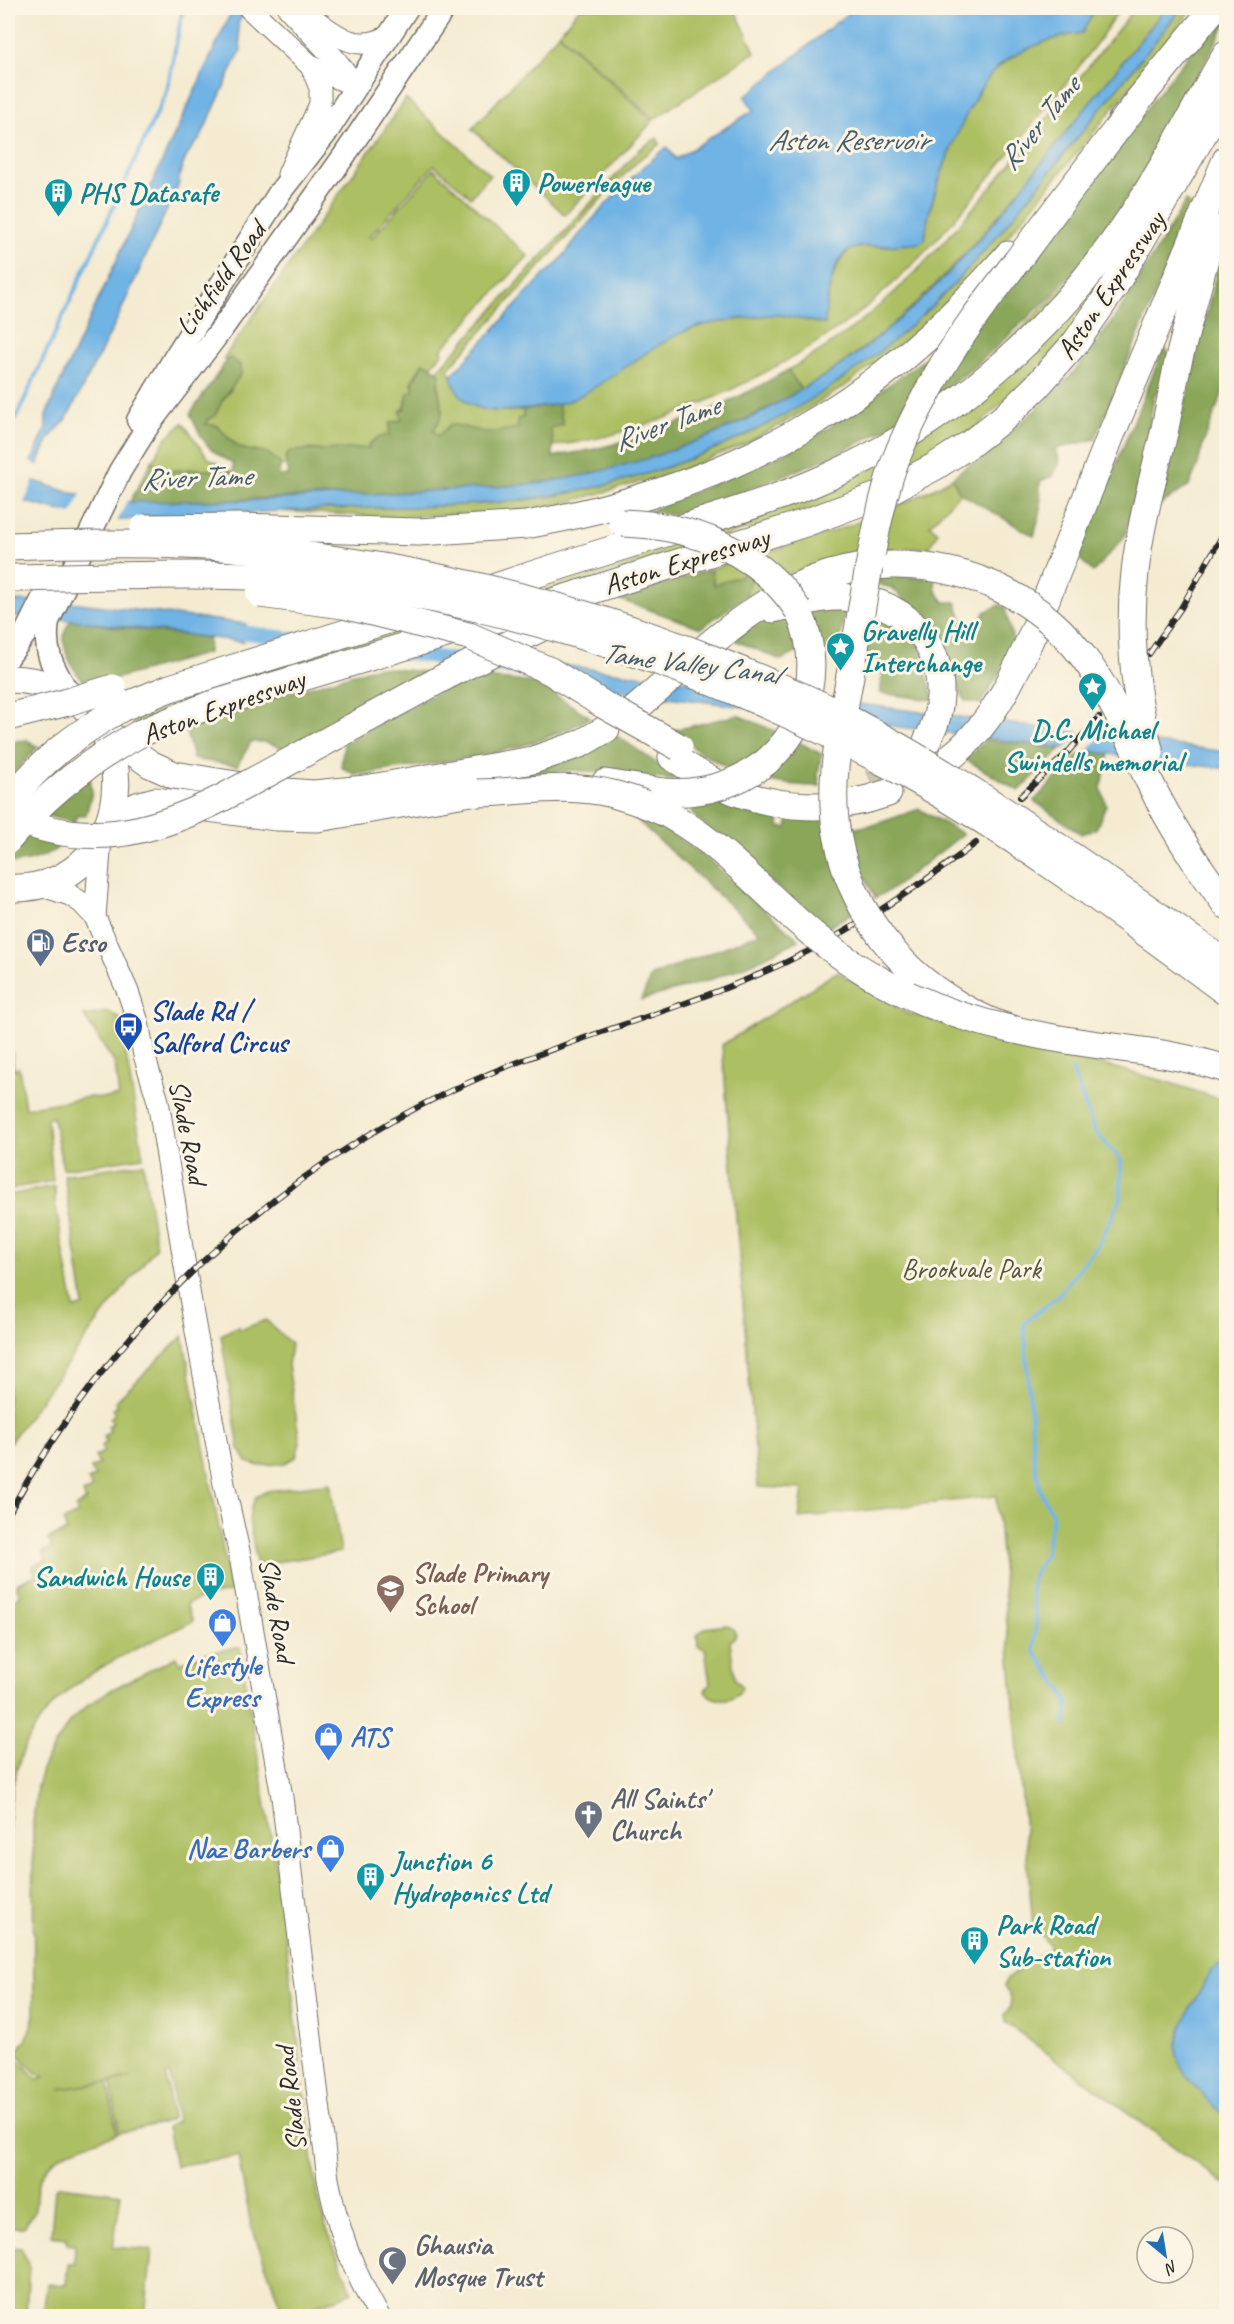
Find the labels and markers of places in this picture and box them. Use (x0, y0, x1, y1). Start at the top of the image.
place label: Powerleague (537, 165, 652, 200)
building icon: Powerleague (500, 166, 532, 208)
place label: PHS Datasafe (79, 175, 220, 210)
building icon: PHS Datasafe (42, 176, 74, 218)
place label: Gravelly Hill Interchange (861, 613, 983, 680)
place icon: Gravelly Hill Interchange (824, 630, 856, 672)
place icon: D.C. Michael Swindells memorial (1077, 670, 1109, 712)
place label: D.C. Michael Swindells memorial (1004, 712, 1188, 779)
place label: Esso (61, 925, 108, 960)
fuel station icon: Esso (24, 926, 56, 968)
place label: Slade Rd / Salford Circus (150, 993, 291, 1060)
bus stop icon: Slade Rd / Salford Circus (113, 1010, 145, 1052)
place label: Slade Primary School (412, 1555, 551, 1622)
place label: Sandwich House (33, 1559, 192, 1594)
building icon: Sandwich House (194, 1560, 226, 1602)
school or university icon: Slade Primary School (375, 1572, 407, 1614)
shop icon: Lifestyle Express (206, 1606, 238, 1648)
place label: Lifestyle Express (183, 1648, 264, 1715)
place label: ATS (350, 1719, 393, 1754)
shop icon: ATS (313, 1720, 345, 1762)
place label: All Saints' Church (610, 1781, 714, 1848)
church icon: All Saints' Church (573, 1798, 605, 1840)
place label: Naz Barbers (187, 1831, 313, 1866)
shop icon: Naz Barbers (315, 1832, 347, 1874)
place label: Junction 6 Hydroponics Ltd (390, 1843, 553, 1910)
building icon: Junction 6 Hydroponics Ltd (355, 1860, 387, 1902)
place label: Park Road Sub-station (996, 1907, 1111, 1974)
building icon: Park Road Sub-station (959, 1924, 991, 1966)
place label: Ghausia Mosque Trust (414, 2227, 546, 2294)
mosque icon: Ghausia Mosque Trust (377, 2244, 409, 2286)

